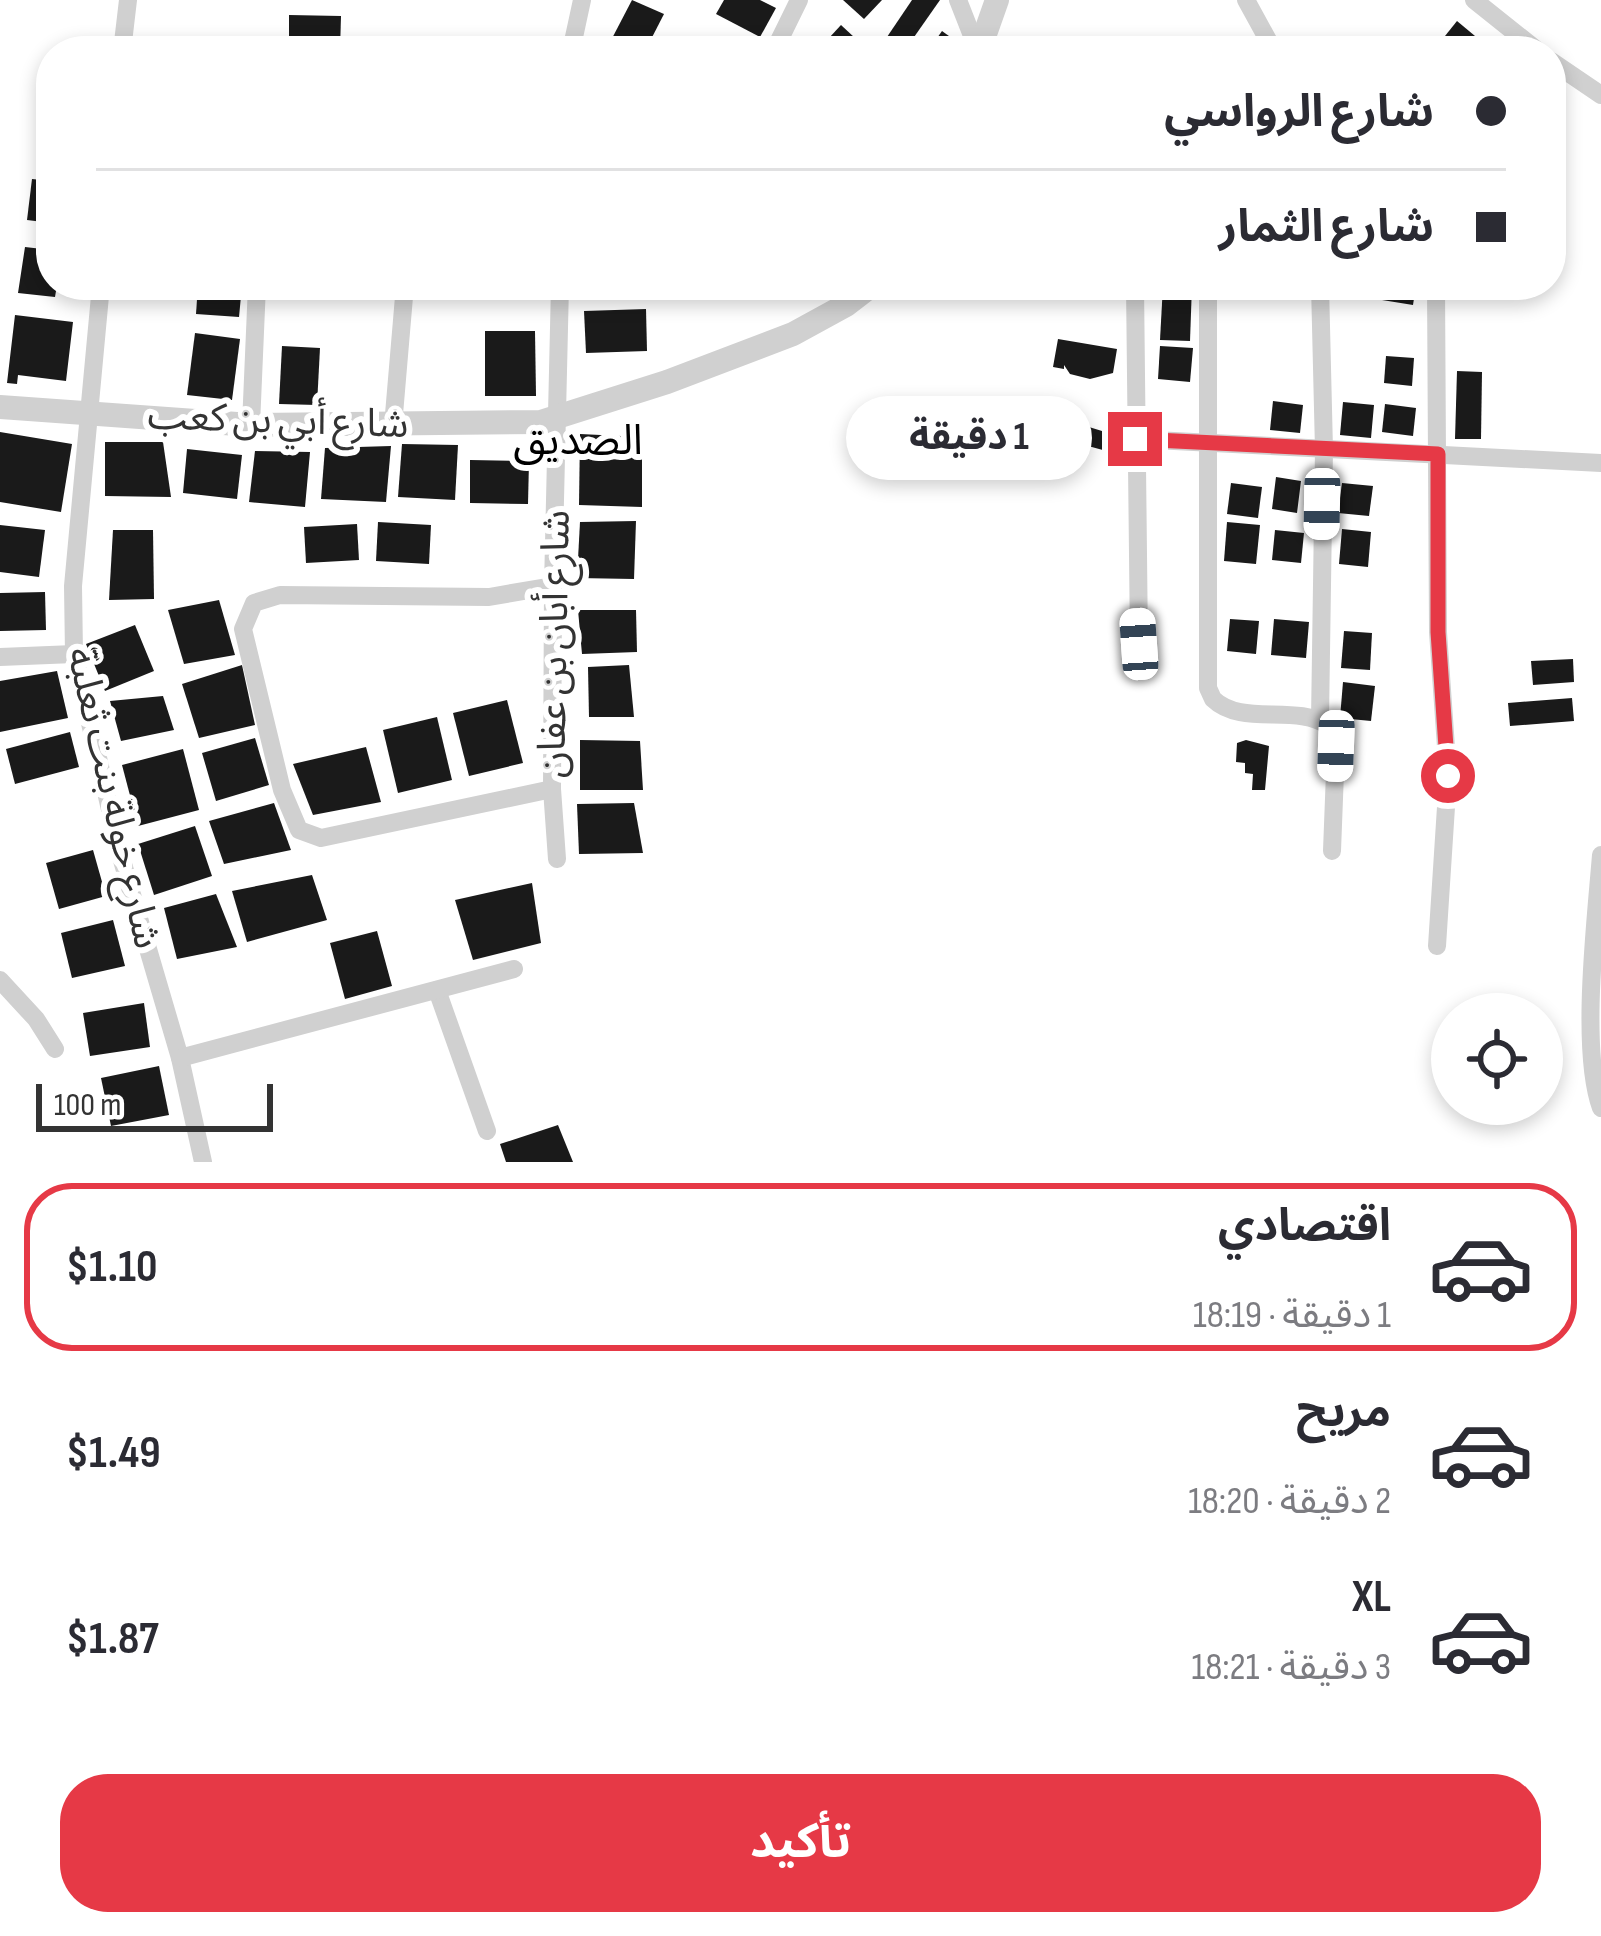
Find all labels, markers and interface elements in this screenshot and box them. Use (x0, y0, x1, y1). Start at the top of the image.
text: شارع الرواسي (1164, 85, 1434, 140)
text: شارع الثمار (1219, 200, 1434, 255)
street label: شارع أبي بن كعب (147, 390, 409, 453)
callout: 1 دقيقة (847, 397, 1093, 481)
route end (1108, 412, 1162, 466)
text: 1 دقيقة (909, 414, 1029, 461)
district label: الصديق (513, 416, 643, 467)
car (1303, 468, 1341, 540)
street label: شارع أبان بن عفان (526, 509, 584, 779)
car (1119, 607, 1159, 681)
street label: شارع خولة بنت ثعلبة (53, 643, 170, 954)
car (1317, 709, 1355, 783)
route start (1421, 749, 1475, 803)
map controls (1431, 993, 1563, 1125)
button: locate (1431, 993, 1563, 1125)
scale bar (36, 1078, 273, 1131)
text: 100 m (54, 1085, 121, 1125)
text: اقتصادي (1218, 1199, 1391, 1254)
icon: car (1427, 1213, 1535, 1321)
text: $1.10 (66, 1240, 157, 1295)
text: 1 دقيقة · 18:19 (1193, 1292, 1391, 1339)
text: مريح (1296, 1385, 1391, 1440)
icon: car (1427, 1399, 1535, 1507)
text: $1.49 (66, 1426, 161, 1481)
text: 2 دقيقة · 18:20 (1188, 1478, 1391, 1525)
text: XL (1352, 1570, 1391, 1625)
icon: car (1427, 1585, 1535, 1693)
text: $1.87 (66, 1612, 159, 1667)
text: 3 دقيقة · 18:21 (1191, 1644, 1391, 1691)
button: تأكيد (60, 1774, 1541, 1912)

